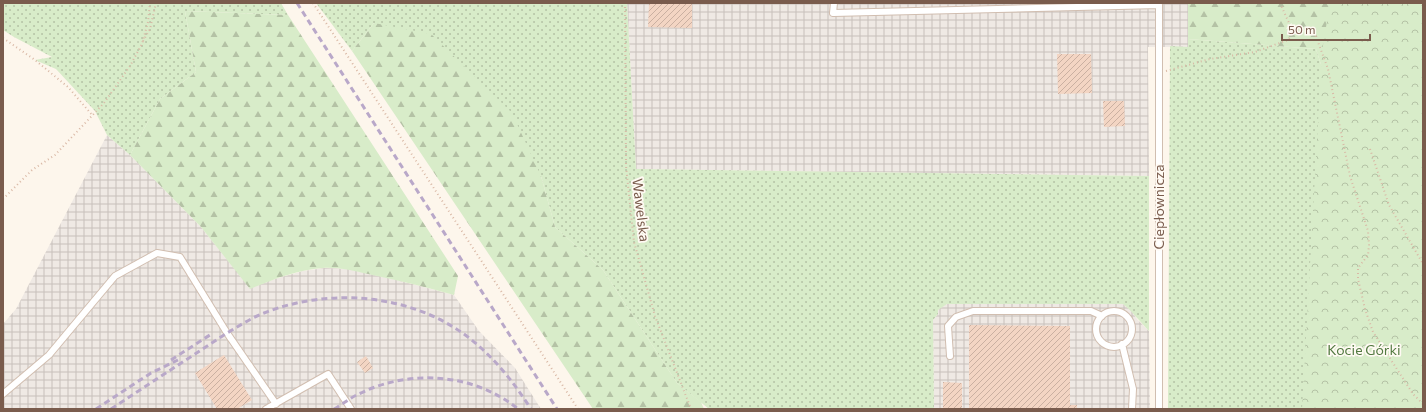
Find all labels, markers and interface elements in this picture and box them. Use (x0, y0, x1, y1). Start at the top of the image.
scale bar (1282, 16, 1370, 42)
text: 50 m (1288, 22, 1316, 36)
street label: Ciepłownicza (1150, 164, 1167, 250)
street label: Wawelska (629, 177, 654, 243)
park label: Kocie Górki (1327, 341, 1401, 358)

